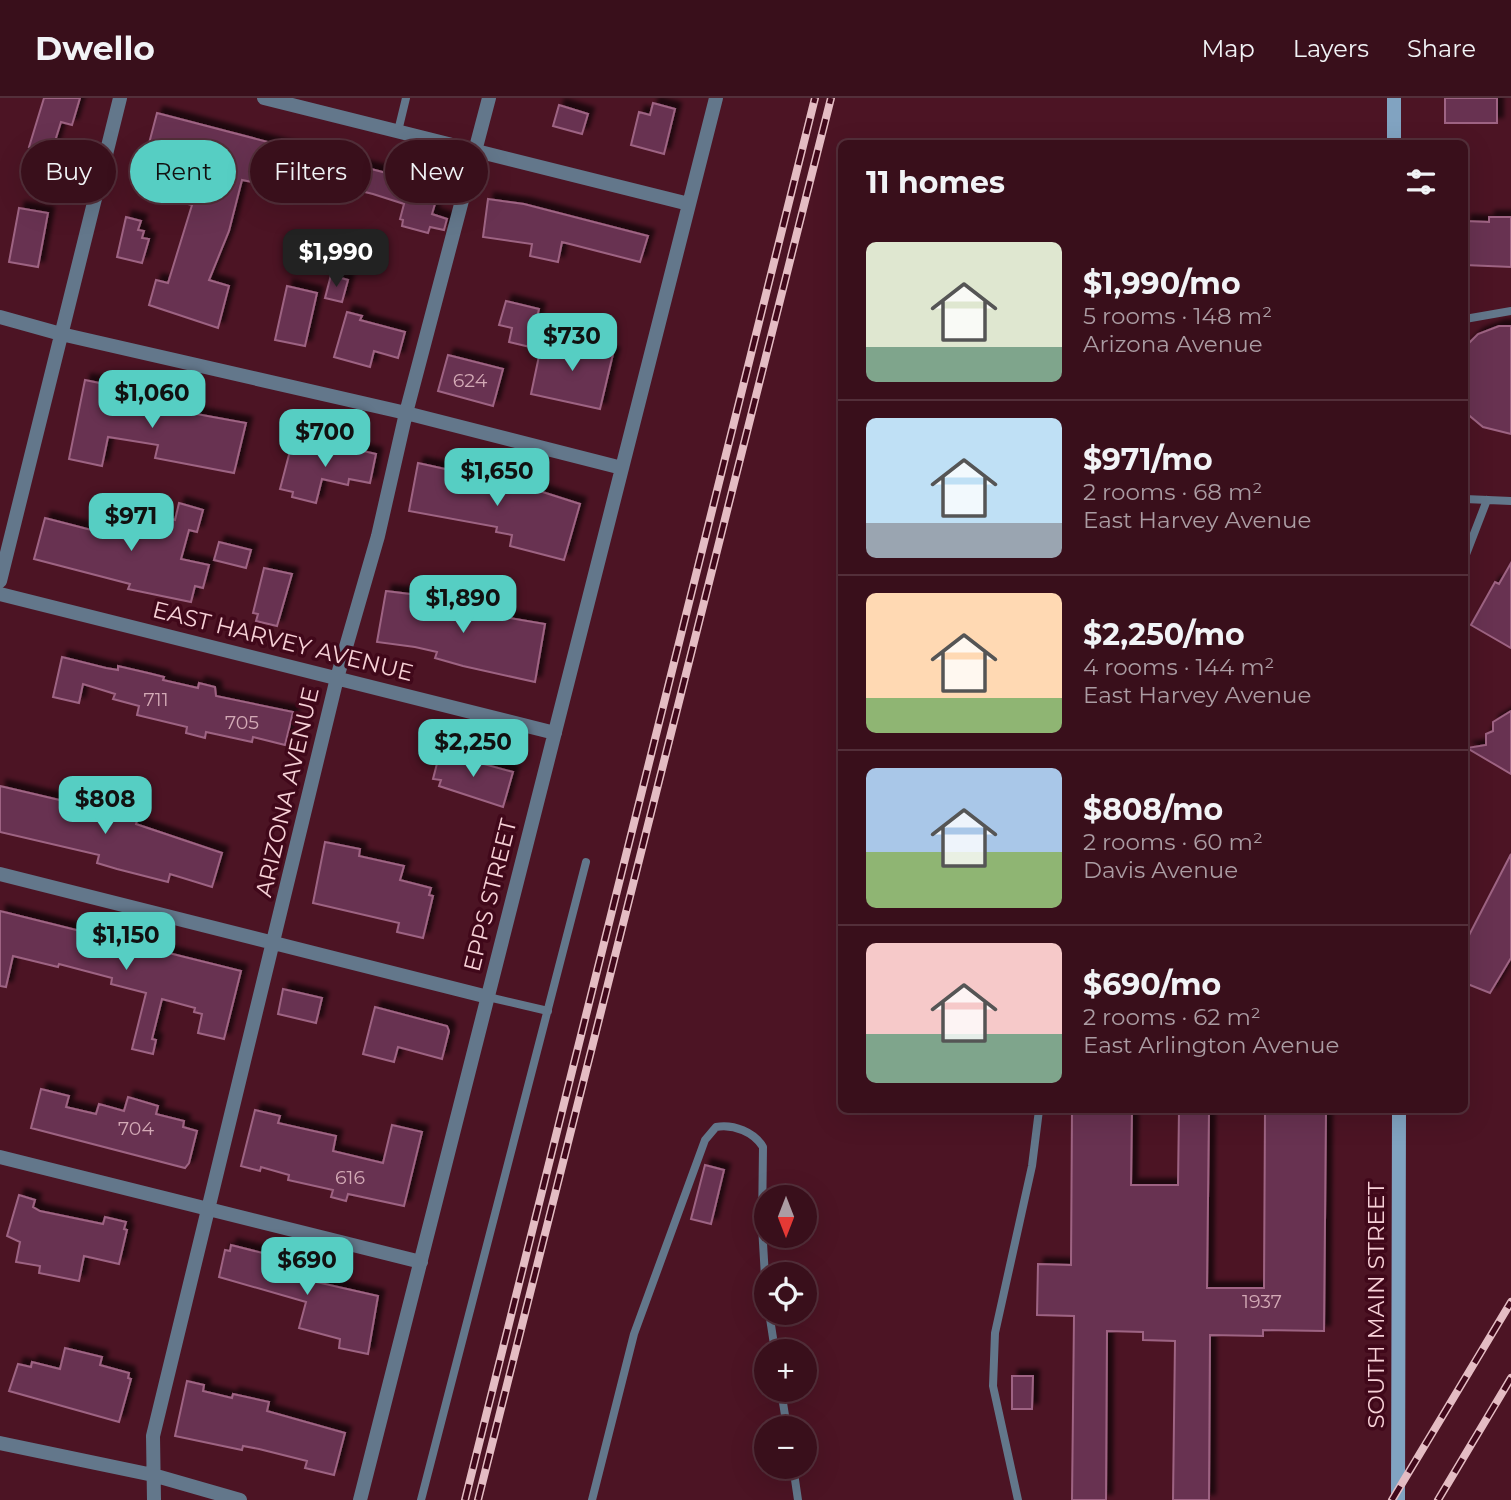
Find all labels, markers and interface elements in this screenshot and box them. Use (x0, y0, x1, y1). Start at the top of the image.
text: Dwello (35, 28, 155, 68)
text: Map (1201, 34, 1255, 63)
text: Layers (1293, 34, 1369, 63)
text: Share (1407, 34, 1476, 63)
chip: Buy (21, 140, 116, 203)
chip: Rent (130, 140, 236, 203)
chip: Filters (250, 140, 371, 203)
chip: New (385, 140, 488, 203)
icon: filters (1402, 163, 1440, 201)
text: 11 homes (866, 164, 1005, 201)
pin: $1,990 (279, 230, 393, 289)
text: $1,990 (299, 238, 373, 266)
text: $1,990/mo (1083, 265, 1241, 302)
icon: home (922, 270, 1006, 354)
text: 5 rooms · 148 m² (1083, 302, 1272, 330)
pin: $730 (531, 314, 613, 373)
text: $730 (543, 322, 601, 350)
text: Arizona Avenue (1083, 330, 1263, 358)
house number: 624 (453, 369, 488, 392)
pin: $1,060 (95, 370, 209, 430)
text: $1,060 (114, 379, 190, 407)
pin: $700 (284, 410, 366, 469)
text: $700 (295, 418, 355, 446)
text: $971/mo (1083, 441, 1213, 478)
icon: home (922, 446, 1006, 530)
pin: $1,650 (440, 448, 554, 508)
text: $1,650 (460, 457, 534, 485)
text: 2 rooms · 68 m² (1083, 478, 1262, 506)
pin: $971 (90, 494, 172, 553)
text: $971 (105, 502, 157, 530)
text: East Harvey Avenue (1083, 506, 1311, 534)
pin: $1,890 (406, 575, 520, 635)
text: $1,890 (425, 584, 501, 612)
street label: EAST HARVEY AVENUE (150, 595, 416, 687)
text: $2,250/mo (1083, 616, 1245, 653)
icon: home (922, 621, 1006, 705)
text: 4 rooms · 144 m² (1083, 653, 1275, 681)
text: East Harvey Avenue (1083, 681, 1311, 709)
street label: ARIZONA AVENUE (249, 684, 325, 900)
house number: 711 (143, 688, 169, 711)
house number: 705 (225, 711, 259, 734)
pin: $2,250 (416, 720, 530, 779)
text: $2,250 (434, 728, 512, 756)
pin: $808 (64, 776, 146, 836)
text: $808 (75, 785, 135, 813)
text: $808/mo (1083, 791, 1223, 828)
icon: home (922, 796, 1006, 880)
street label: EPPS STREET (458, 815, 523, 974)
text: 2 rooms · 60 m² (1083, 828, 1263, 856)
text: Davis Avenue (1083, 856, 1238, 884)
pin: $1,150 (69, 912, 183, 972)
text: $1,150 (92, 921, 160, 949)
text: $690/mo (1083, 966, 1221, 1003)
icon: home (922, 971, 1006, 1055)
text: 2 rooms · 62 m² (1083, 1003, 1261, 1031)
text: East Arlington Avenue (1083, 1031, 1339, 1059)
house number: 704 (118, 1117, 154, 1140)
house number: 616 (335, 1166, 365, 1189)
street label: SOUTH MAIN STREET (1362, 1181, 1390, 1429)
north arrow (754, 1185, 817, 1248)
map controls (754, 1185, 817, 1479)
pin: $690 (266, 1238, 348, 1297)
text: $690 (277, 1246, 337, 1274)
button: locate (754, 1262, 817, 1325)
house number: 1937 (1242, 1290, 1282, 1313)
button: + (754, 1339, 817, 1402)
button: − (754, 1416, 817, 1479)

